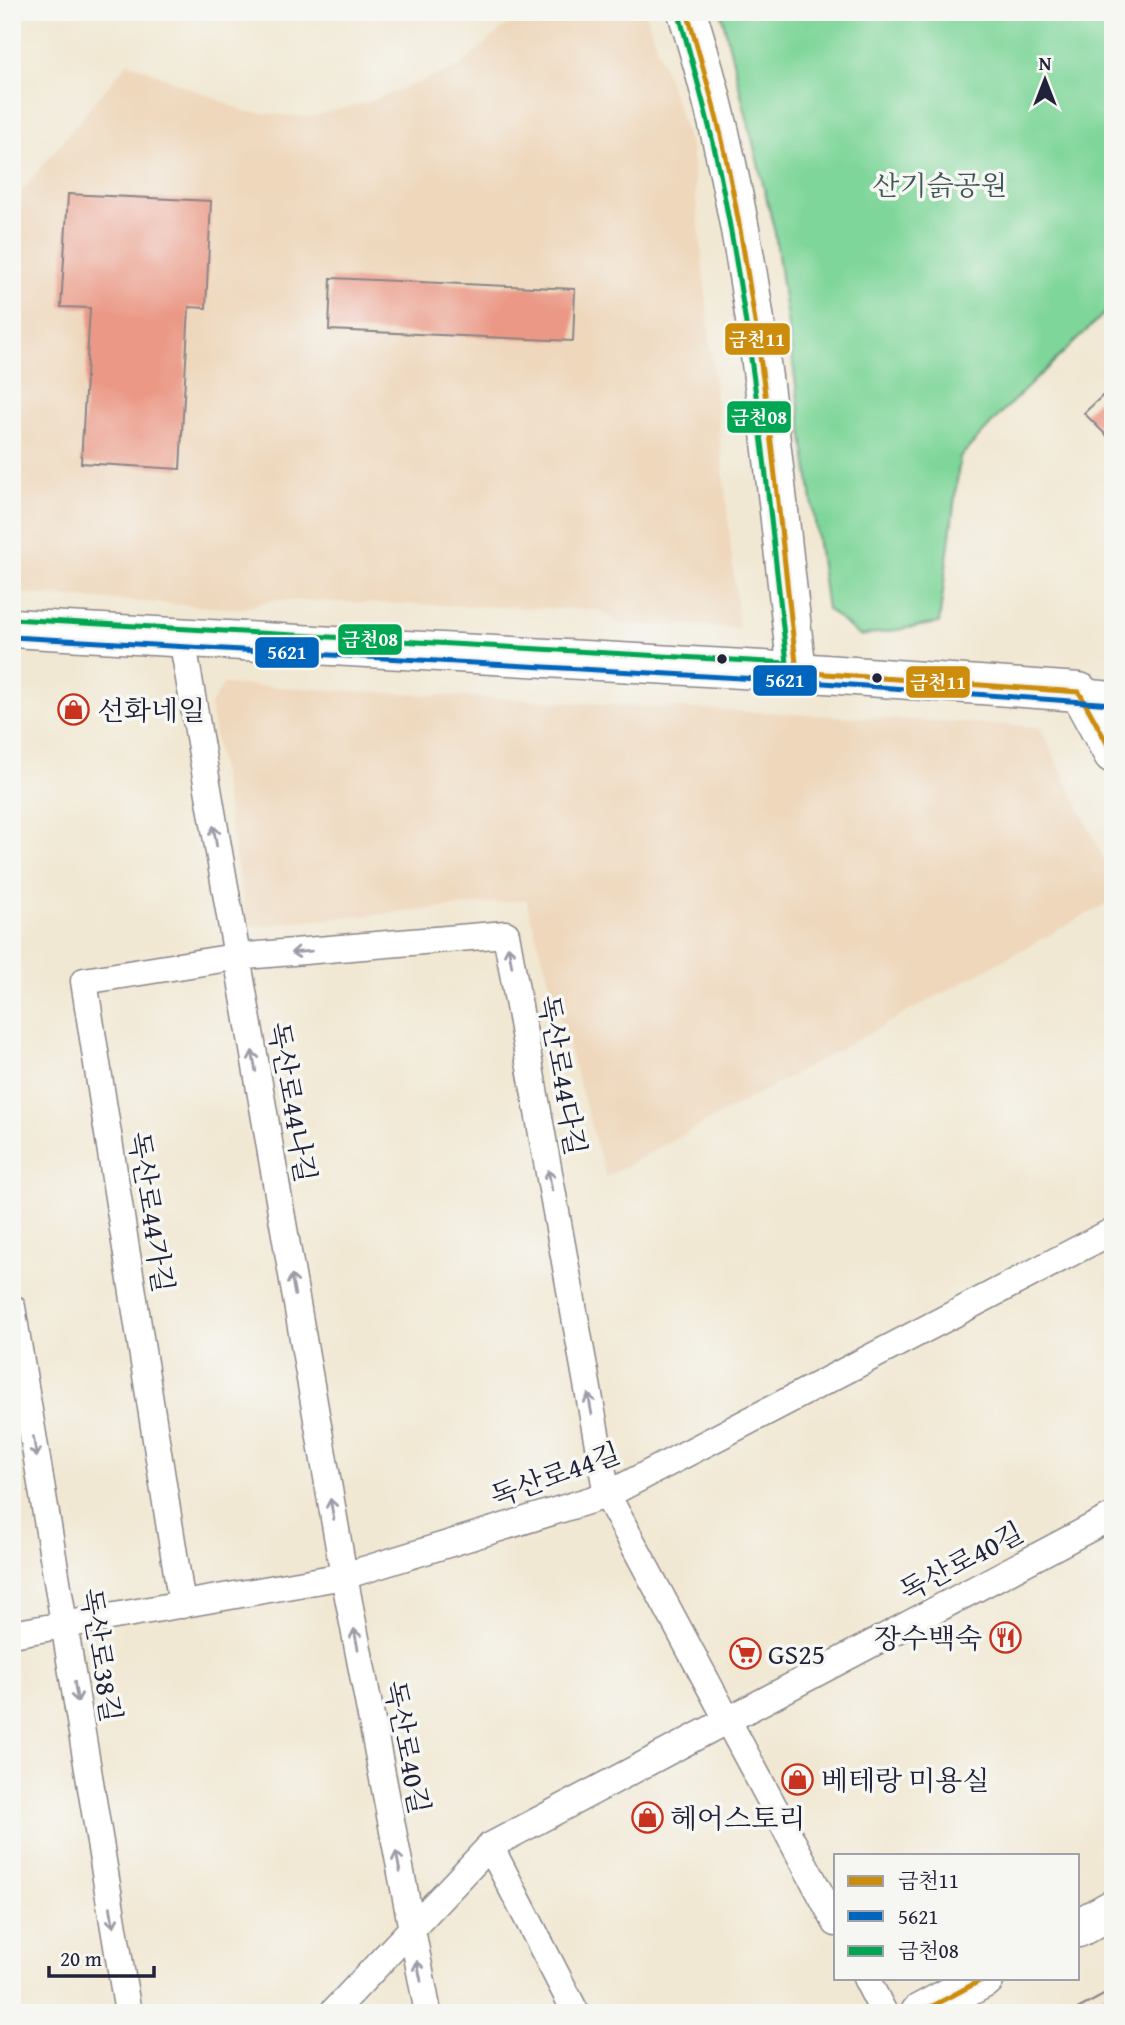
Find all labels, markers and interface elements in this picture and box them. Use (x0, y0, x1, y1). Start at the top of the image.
north arrow (1010, 46, 1080, 116)
text: N (1039, 49, 1052, 77)
park label: 산기슭공원 (872, 164, 1008, 205)
line badge: 금천11 (724, 322, 791, 356)
text: 금천11 (729, 325, 785, 353)
line badge: 금천08 (726, 400, 792, 434)
text: 금천08 (731, 403, 787, 431)
line badge: 금천08 (337, 623, 403, 656)
text: 금천08 (342, 625, 398, 653)
line badge: 5621 (254, 636, 320, 669)
text: 5621 (267, 638, 307, 666)
unlabelled marker (715, 652, 729, 666)
line badge: 5621 (752, 664, 818, 697)
line badge: 금천11 (905, 665, 971, 699)
text: 5621 (765, 666, 805, 694)
text: 금천11 (910, 668, 966, 696)
unlabelled marker (870, 671, 884, 685)
place label: 선화네일 (97, 689, 205, 730)
shop icon: 선화네일 (57, 692, 91, 726)
one-way arrow (208, 826, 221, 848)
one-way arrow (290, 945, 313, 958)
one-way arrow (503, 945, 516, 968)
street label: 독산로44다길 (529, 992, 597, 1158)
street label: 독산로44나길 (259, 1019, 327, 1185)
one-way arrow (246, 1050, 260, 1073)
street label: 독산로44가길 (119, 1129, 185, 1295)
one-way arrow (543, 1169, 556, 1192)
one-way arrow (286, 1274, 299, 1297)
one-way arrow (583, 1393, 596, 1415)
street label: 독산로44길 (484, 1432, 626, 1516)
one-way arrow (29, 1435, 42, 1458)
one-way arrow (325, 1498, 338, 1521)
street label: 독산로40길 (892, 1511, 1030, 1611)
street label: 독산로38길 (71, 1585, 133, 1725)
place label: 장수백숙 (874, 1617, 982, 1658)
restaurant icon: 장수백숙 (988, 1620, 1022, 1654)
one-way arrow (348, 1628, 362, 1651)
place label: GS25 (768, 1633, 825, 1674)
supermarket icon: GS25 (728, 1636, 762, 1670)
street label: 독산로40길 (375, 1677, 441, 1817)
one-way arrow (70, 1680, 83, 1703)
place label: 베테랑 미용실 (821, 1759, 989, 1800)
shop icon: 베테랑 미용실 (781, 1762, 815, 1796)
place label: 헤어스토리 (670, 1797, 805, 1838)
shop icon: 헤어스토리 (630, 1800, 664, 1834)
one-way arrow (391, 1851, 405, 1874)
legend (834, 1854, 1080, 1980)
text: 금천11 (898, 1865, 959, 1896)
text: 5621 (898, 1901, 938, 1932)
one-way arrow (106, 1905, 119, 1928)
scale bar (49, 1934, 154, 1978)
text: 금천08 (898, 1935, 959, 1966)
text: 20 m (60, 1943, 102, 1974)
one-way arrow (412, 1960, 426, 1983)

